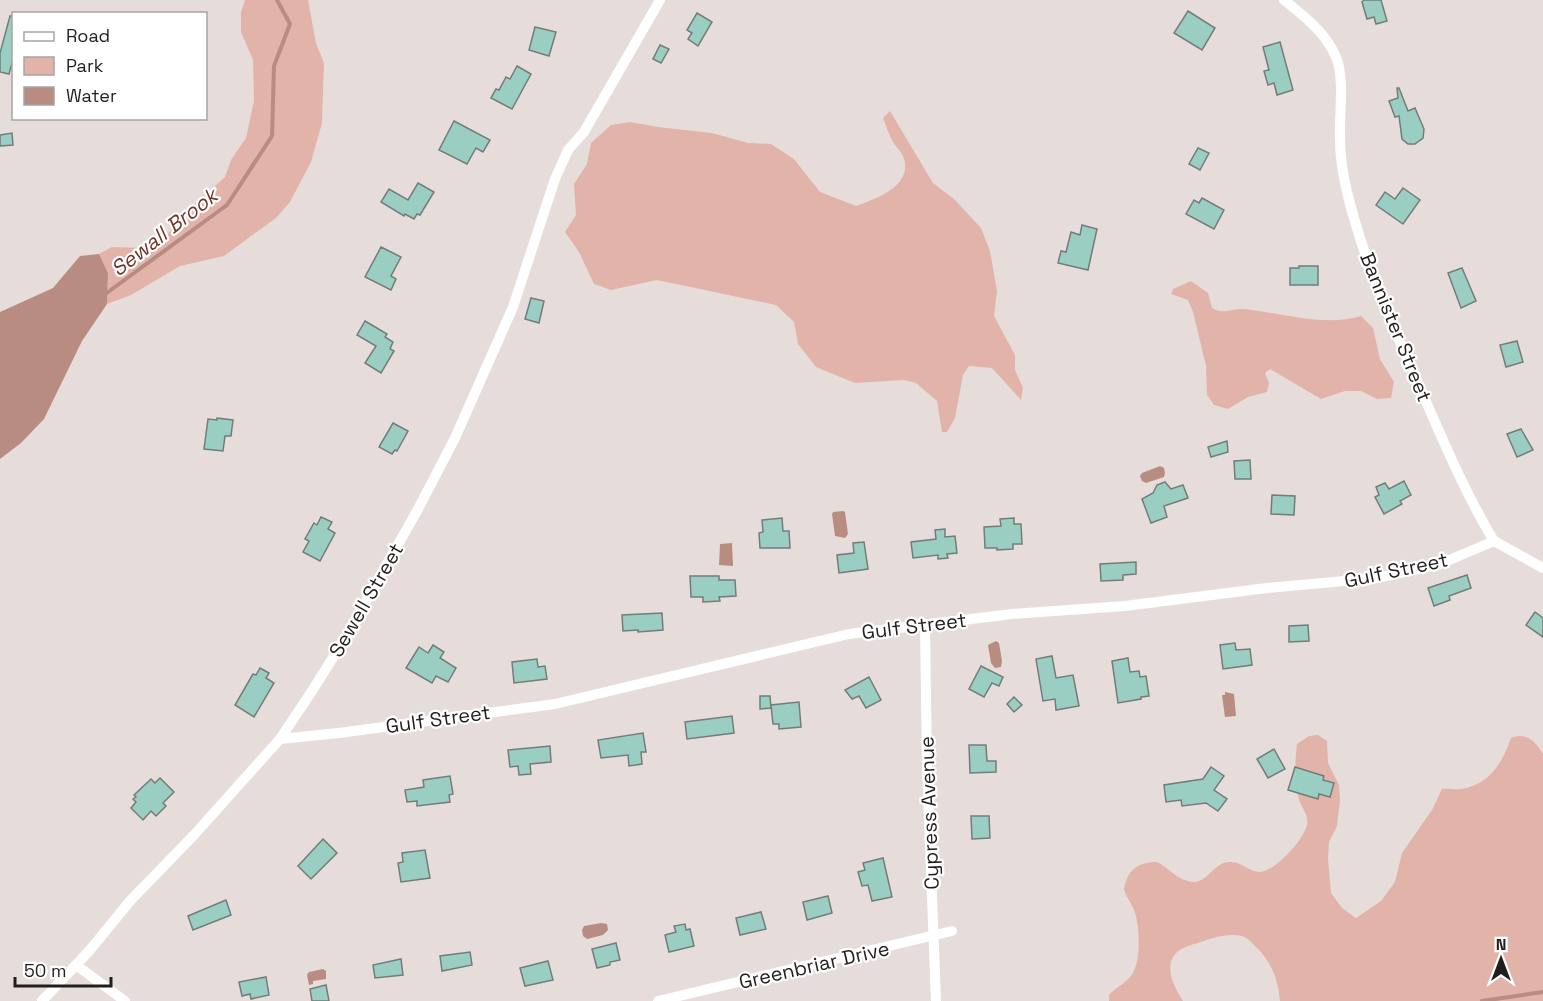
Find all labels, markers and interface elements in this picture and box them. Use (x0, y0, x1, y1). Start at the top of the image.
legend (12, 12, 207, 120)
text: Road (66, 24, 110, 47)
text: Park (66, 54, 104, 77)
text: Water (66, 84, 117, 107)
water label: Sewall Brook (105, 180, 225, 282)
street label: Bannister Street (1354, 248, 1438, 406)
street label: Sewell Street (323, 538, 409, 662)
street label: Gulf Street (1342, 546, 1450, 594)
street label: Gulf Street (860, 607, 968, 645)
street label: Gulf Street (384, 699, 492, 739)
street label: Cypress Avenue (913, 736, 945, 890)
north arrow (1471, 929, 1531, 989)
text: N (1496, 934, 1506, 955)
street label: Greenbriar Drive (736, 935, 892, 995)
scale bar (15, 950, 111, 988)
text: 50 m (24, 959, 66, 982)

